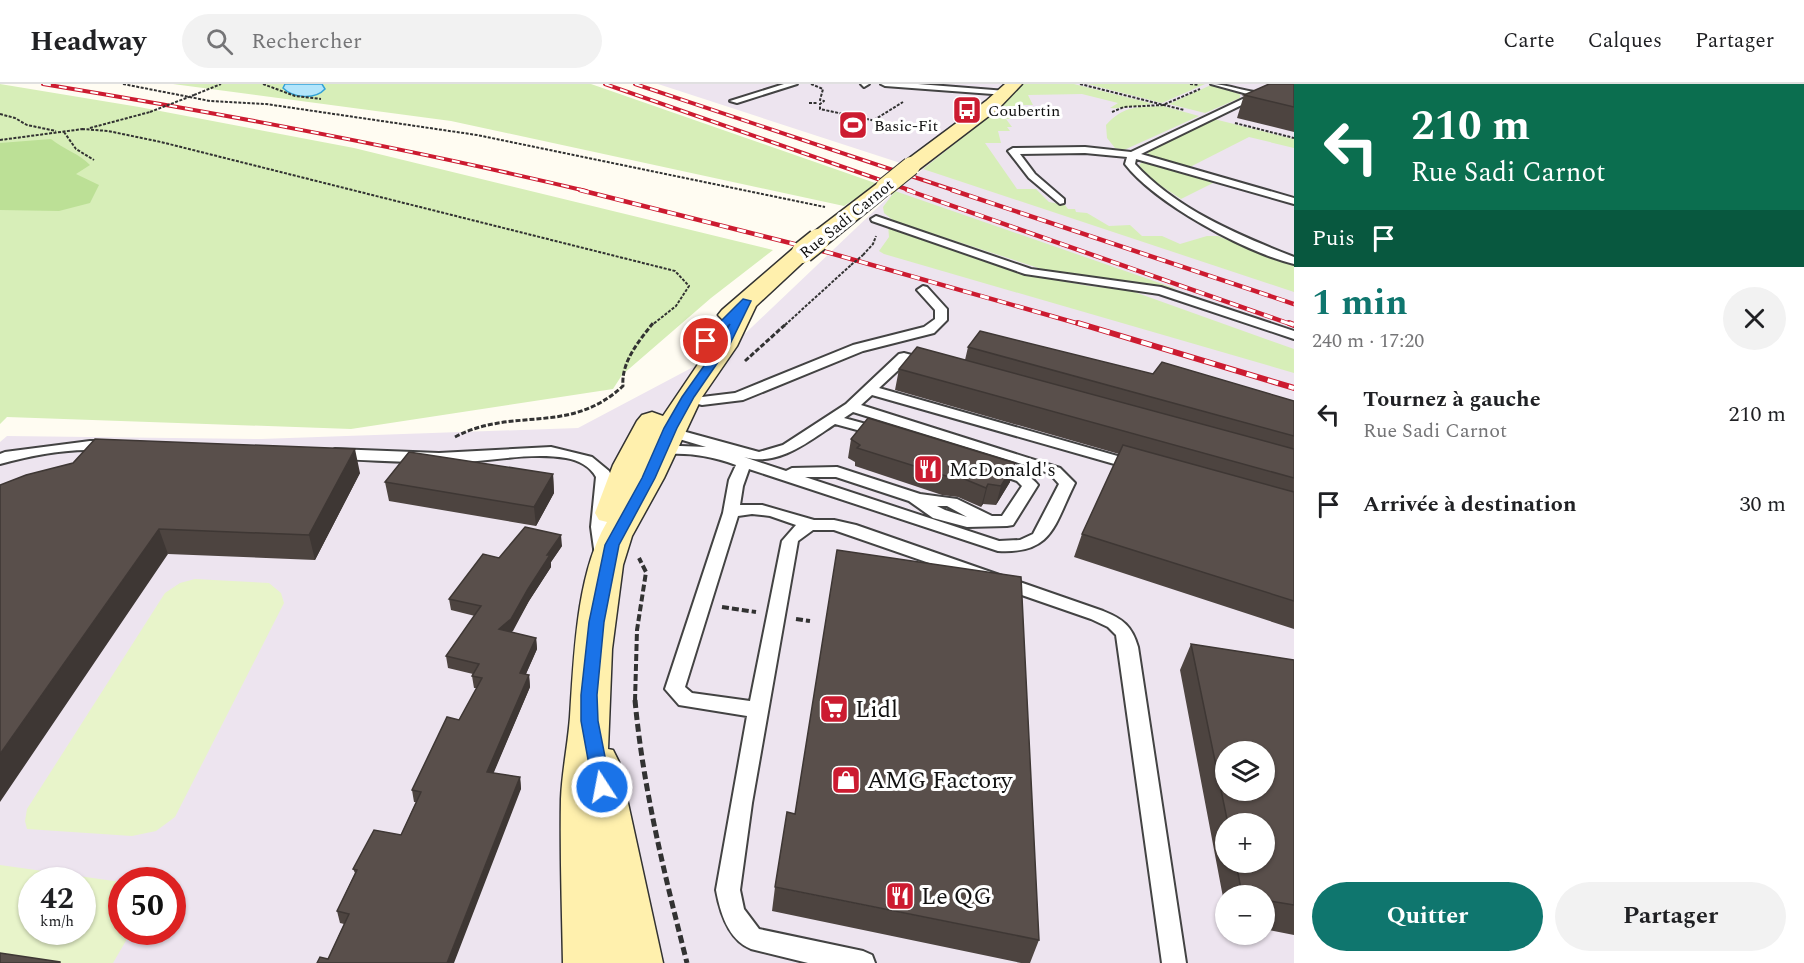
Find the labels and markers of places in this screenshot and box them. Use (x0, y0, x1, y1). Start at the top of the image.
bus stop icon: Coubertin (951, 94, 983, 126)
place label: Coubertin (988, 99, 1060, 123)
sports icon: Basic-Fit (837, 109, 869, 141)
place label: Basic-Fit (874, 114, 939, 138)
pin (680, 315, 731, 366)
restaurant icon: McDonald's (912, 453, 944, 485)
place label: McDonald's (949, 455, 1056, 485)
place label: Lidl (855, 692, 898, 728)
supermarket icon: Lidl (818, 693, 850, 725)
place label: AMG Factory (867, 763, 1014, 799)
shop icon: AMG Factory (830, 764, 862, 796)
place label: Le QG (921, 879, 992, 915)
restaurant icon: Le QG (884, 880, 916, 912)

